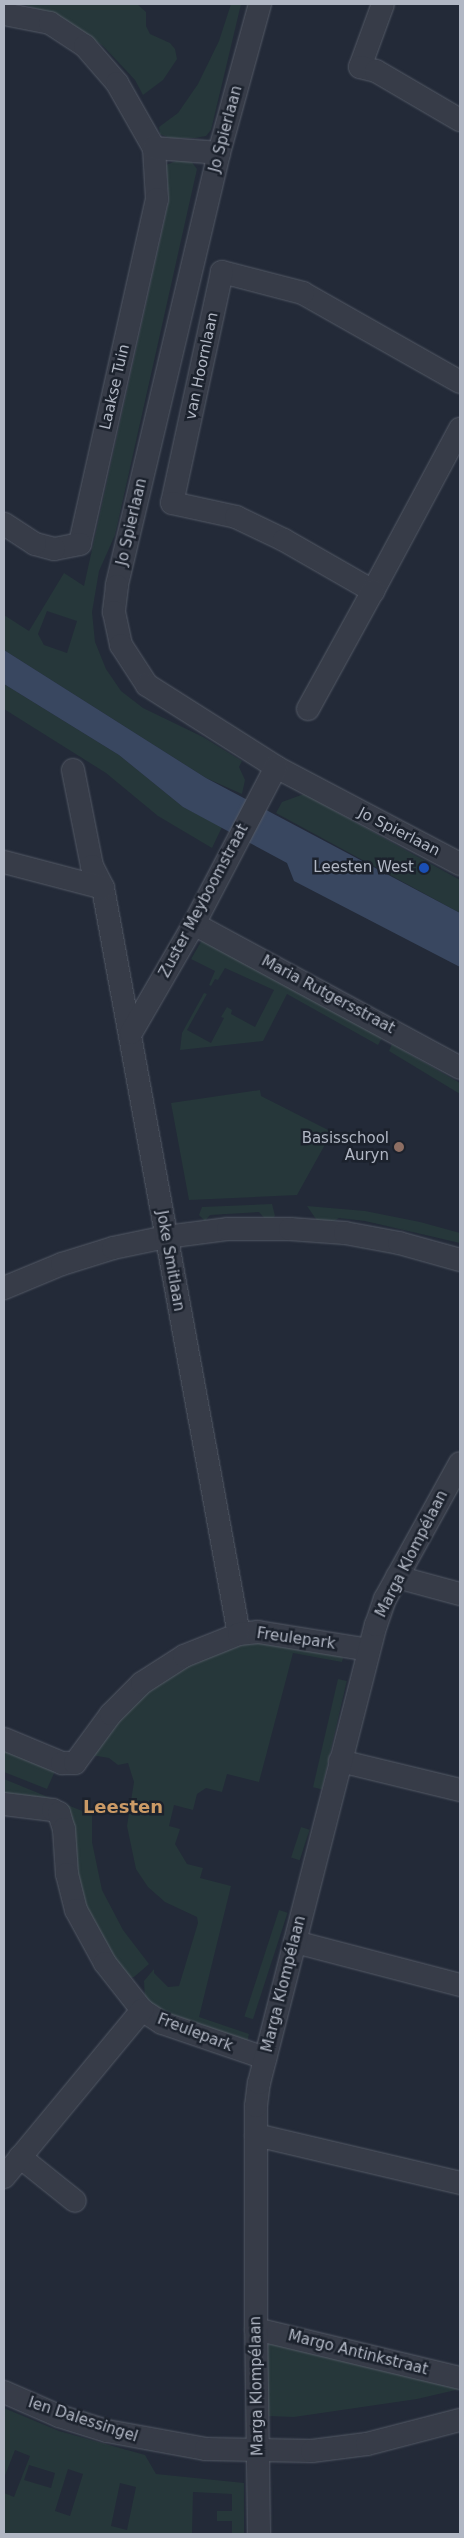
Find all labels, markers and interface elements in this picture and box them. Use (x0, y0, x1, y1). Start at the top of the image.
street label: Jo Spierlaan (206, 84, 246, 174)
street label: van Hoornlaan (182, 311, 222, 421)
street label: Laakse Tuin (96, 342, 134, 432)
street label: Jo Spierlaan (113, 477, 151, 567)
street label: Jo Spierlaan (355, 804, 443, 860)
street label: Zuster Meyboomstraat (156, 821, 252, 981)
place label: Leesten West (313, 859, 414, 877)
marker: Leesten West (418, 862, 430, 874)
street label: Maria Rutgersstraat (258, 952, 398, 1038)
place label: Basisschool Auryn (302, 1129, 389, 1164)
marker: Basisschool Auryn (393, 1141, 405, 1153)
street label: Joke Smitlaan (152, 1209, 188, 1313)
street label: Marga Klompélaan (372, 1487, 452, 1621)
street label: Freulepark (256, 1625, 336, 1653)
district label: Leesten (83, 1796, 163, 1818)
street label: Marga Klompélaan (258, 1914, 310, 2054)
street label: Freulepark (155, 2010, 235, 2056)
street label: Marga Klompélaan (247, 2316, 267, 2456)
street label: Margo Antinkstraat (286, 2327, 430, 2379)
street label: Ien Dalessingel (26, 2394, 140, 2446)

